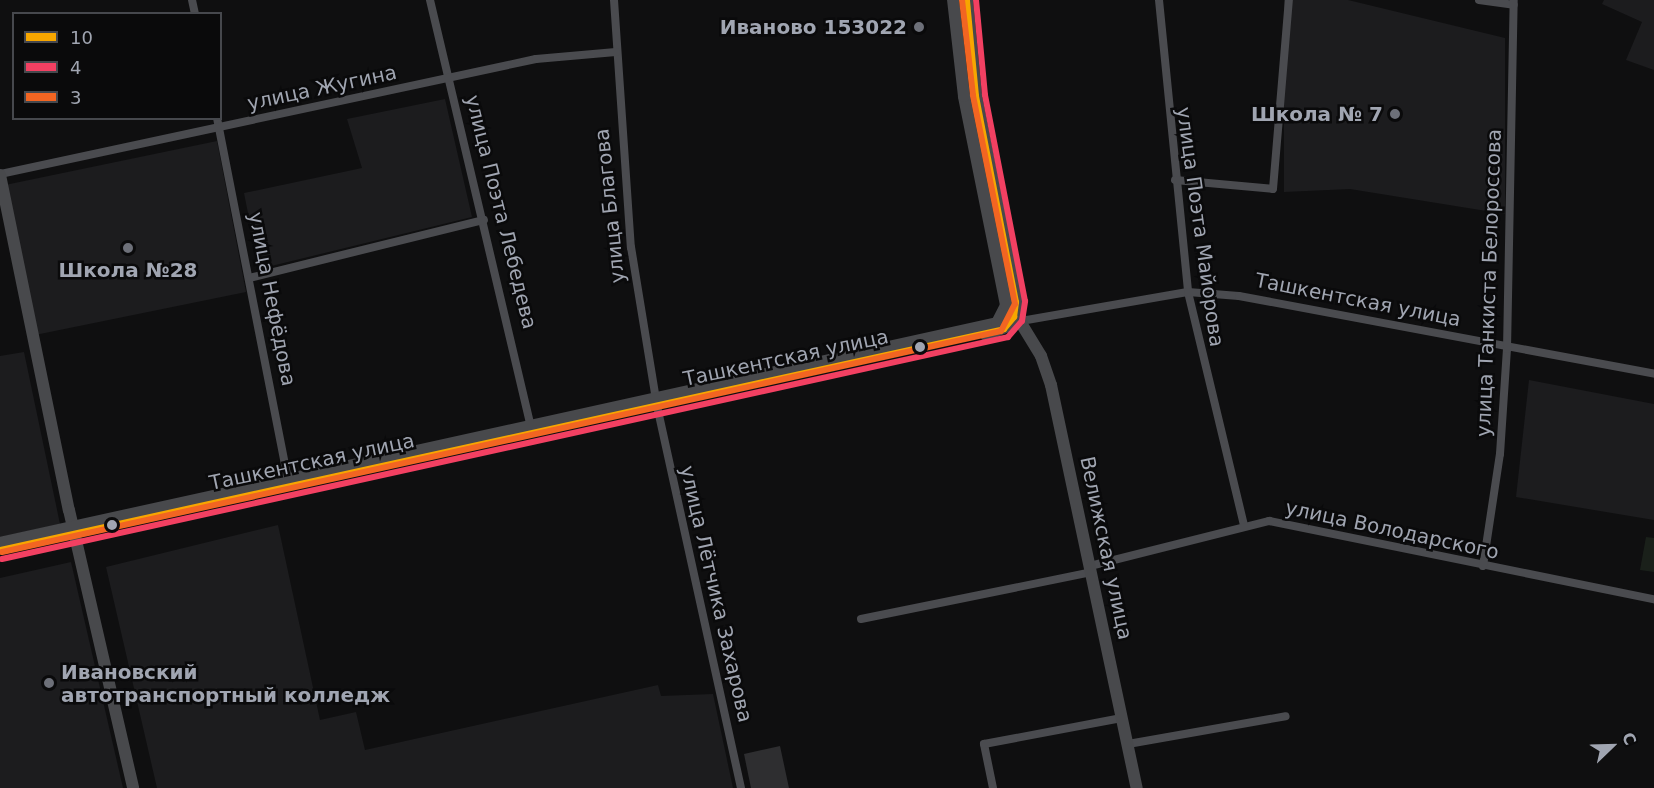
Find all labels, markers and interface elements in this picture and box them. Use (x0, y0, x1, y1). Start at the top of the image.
legend (12, 12, 222, 120)
place label: Иваново 153022 (720, 15, 907, 39)
marker: Иваново 153022 (912, 20, 926, 34)
text: 10 (70, 27, 93, 48)
text: 4 (70, 57, 81, 78)
street label: улица Жугина (245, 60, 399, 116)
text: 3 (70, 87, 81, 108)
street label: улица Поэта Лебедева (460, 92, 542, 332)
place label: Школа № 7 (1251, 102, 1383, 126)
street label: улица Поэта Майорова (1171, 105, 1229, 349)
marker: Школа № 7 (1388, 107, 1402, 121)
street label: улица Благова (590, 127, 630, 285)
street label: улица Танкиста Белороссова (1472, 129, 1506, 437)
street label: улица Нефёдова (243, 210, 301, 388)
marker: Школа №28 (121, 241, 135, 255)
place label: Школа №28 (58, 258, 198, 282)
street label: Ташкентская улица (1253, 268, 1463, 332)
street label: Ташкентская улица (681, 325, 891, 391)
unlabelled marker (914, 341, 926, 353)
street label: Ташкентская улица (207, 429, 417, 495)
street label: Велижская улица (1075, 454, 1137, 642)
street label: улица Лётчика Захарова (675, 463, 757, 725)
street label: улица Володарского (1283, 496, 1501, 564)
unlabelled marker (106, 519, 118, 531)
place label: Ивановский автотранспортный колледж (61, 660, 390, 707)
marker: Ивановский автотранспортный колледж (42, 676, 56, 690)
north arrow (1582, 716, 1642, 776)
text: С (1618, 730, 1640, 748)

